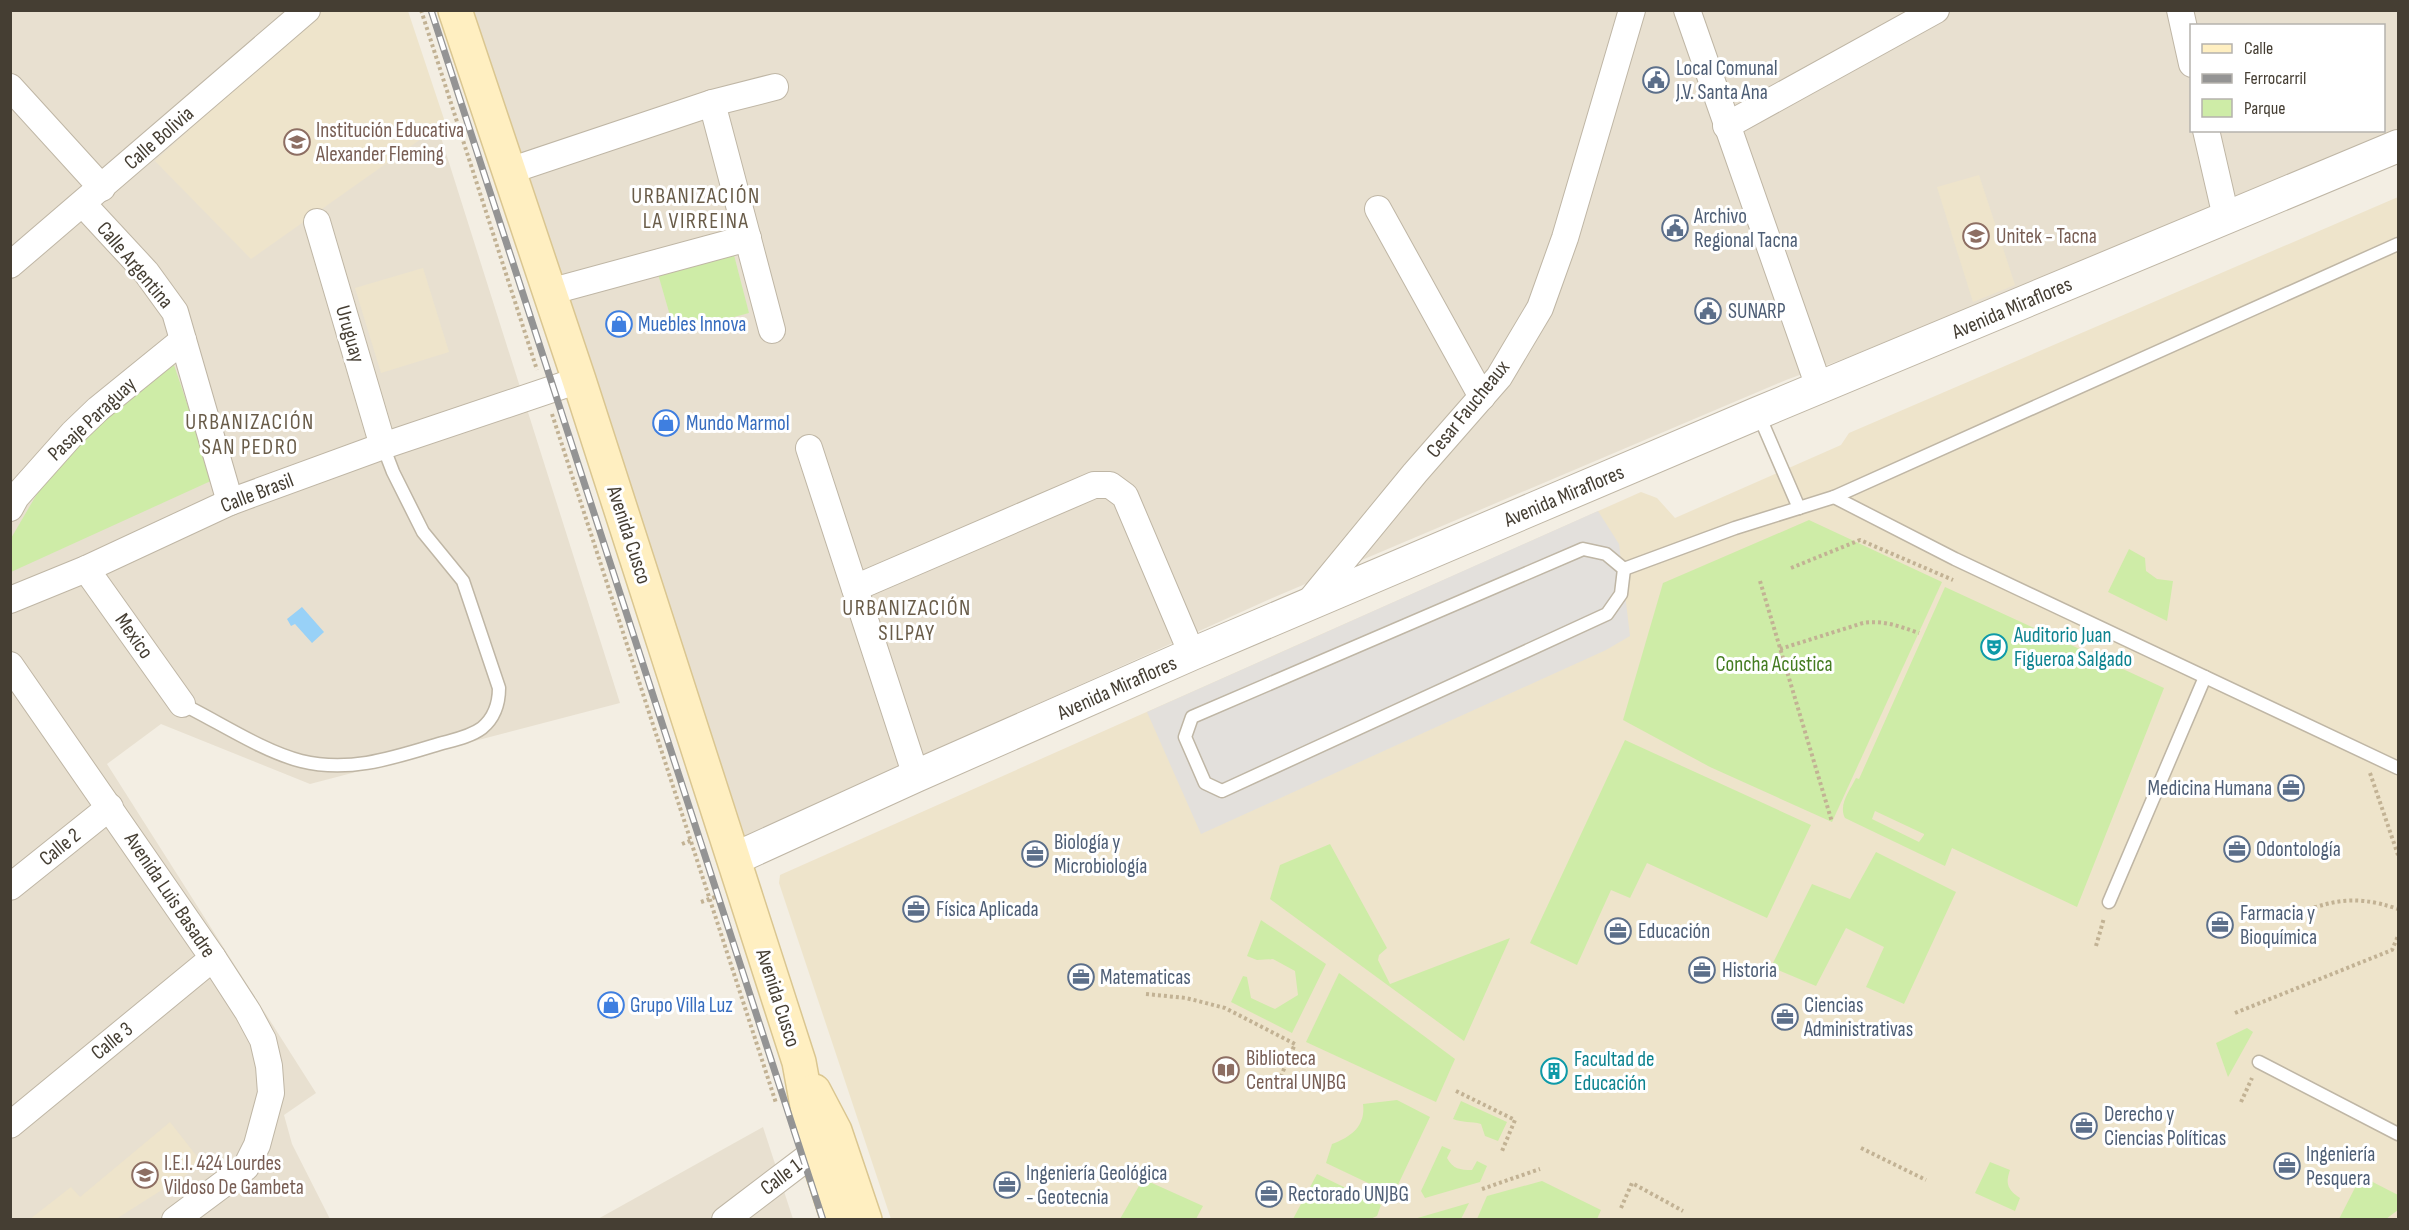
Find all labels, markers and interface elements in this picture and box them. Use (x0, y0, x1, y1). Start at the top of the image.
legend (2190, 24, 2385, 132)
text: Calle (2244, 38, 2273, 59)
place label: Local Comunal J.V. Santa Ana (1675, 56, 1778, 105)
public building icon: Local Comunal J.V. Santa Ana (1641, 65, 1671, 95)
text: Ferrocarril (2244, 68, 2306, 89)
text: Parque (2244, 98, 2285, 119)
street label: Calle Bolivia (119, 101, 199, 175)
place label: Institución Educativa Alexander Fleming (315, 118, 464, 167)
school or university icon: Institución Educativa Alexander Fleming (282, 127, 312, 157)
district label: URBANIZACIÓN LA VIRREINA (631, 183, 761, 235)
place label: Archivo Regional Tacna (1693, 204, 1798, 253)
public building icon: Archivo Regional Tacna (1660, 213, 1690, 243)
street label: Calle Argentina (91, 217, 179, 313)
school or university icon: Unitek - Tacna (1961, 221, 1991, 251)
place label: Unitek - Tacna (1996, 224, 2097, 249)
street label: Avenida Miraflores (1947, 271, 2076, 345)
public building icon: SUNARP (1693, 296, 1723, 326)
place label: SUNARP (1728, 299, 1786, 324)
street label: Uruguay (330, 302, 370, 366)
shop icon: Muebles Innova (604, 309, 634, 339)
place label: Muebles Innova (638, 312, 746, 337)
street label: Cesar Faucheaux (1421, 355, 1515, 463)
street label: Pasaje Paraguay (43, 372, 141, 466)
shop icon: Mundo Marmol (651, 408, 681, 438)
district label: URBANIZACIÓN SAN PEDRO (185, 409, 315, 461)
place label: Mundo Marmol (686, 411, 790, 436)
street label: Avenida Miraflores (1499, 459, 1628, 533)
street label: Calle Brasil (217, 468, 297, 518)
street label: Avenida Cusco (601, 482, 657, 587)
district label: URBANIZACIÓN SILPAY (842, 595, 972, 647)
street label: Mexico (110, 609, 158, 663)
place label: Auditorio Juan Figueroa Salgado (2013, 623, 2132, 672)
theatre icon: Auditorio Juan Figueroa Salgado (1979, 632, 2009, 662)
street label: Avenida Miraflores (1053, 651, 1181, 726)
park label: Concha Acústica (1715, 652, 1833, 677)
office icon: Medicina Humana (2276, 773, 2306, 803)
place label: Medicina Humana (2148, 776, 2272, 801)
street label: Calle 2 (34, 823, 86, 871)
street label: Avenida Luis Basadre (118, 827, 221, 962)
place label: Biología y Microbiología (1054, 830, 1147, 879)
office icon: Odontología (2222, 834, 2252, 864)
place label: Odontología (2256, 837, 2341, 862)
office icon: Biología y Microbiología (1020, 839, 1050, 869)
office icon: Física Aplicada (901, 894, 931, 924)
place label: Física Aplicada (936, 897, 1039, 922)
place label: Farmacia y Bioquímica (2240, 901, 2317, 950)
office icon: Farmacia y Bioquímica (2205, 910, 2235, 940)
office icon: Educación (1603, 916, 1633, 946)
place label: Educación (1638, 919, 1710, 944)
street label: Avenida Cusco (750, 945, 806, 1050)
office icon: Historia (1687, 955, 1717, 985)
place label: Historia (1722, 958, 1777, 983)
office icon: Matematicas (1066, 962, 1096, 992)
place label: Matematicas (1100, 965, 1191, 990)
shop icon: Grupo Villa Luz (596, 990, 626, 1020)
place label: Grupo Villa Luz (630, 993, 733, 1018)
place label: Ciencias Administrativas (1803, 993, 1913, 1042)
office icon: Ciencias Administrativas (1770, 1002, 1800, 1032)
street label: Calle 3 (86, 1017, 138, 1065)
place label: Biblioteca Central UNJBG (1246, 1046, 1346, 1095)
place label: Facultad de Educación (1574, 1047, 1654, 1096)
library icon: Biblioteca Central UNJBG (1211, 1055, 1241, 1085)
building icon: Facultad de Educación (1539, 1056, 1569, 1086)
place label: Derecho y Ciencias Políticas (2104, 1102, 2226, 1151)
office icon: Derecho y Ciencias Políticas (2069, 1111, 2099, 1141)
place label: Ingeniería Pesquera (2306, 1142, 2375, 1191)
place label: I.E.I. 424 Lourdes Vildoso De Gambeta (164, 1151, 304, 1200)
office icon: Ingeniería Pesquera (2272, 1151, 2302, 1181)
street label: Calle 1 (756, 1153, 807, 1200)
school or university icon: I.E.I. 424 Lourdes Vildoso De Gambeta (130, 1160, 160, 1190)
place label: Ingeniería Geológica - Geotecnia (1026, 1161, 1167, 1210)
office icon: Ingeniería Geológica - Geotecnia (992, 1170, 1022, 1200)
office icon: Rectorado UNJBG (1254, 1179, 1284, 1209)
place label: Rectorado UNJBG (1288, 1182, 1409, 1207)

